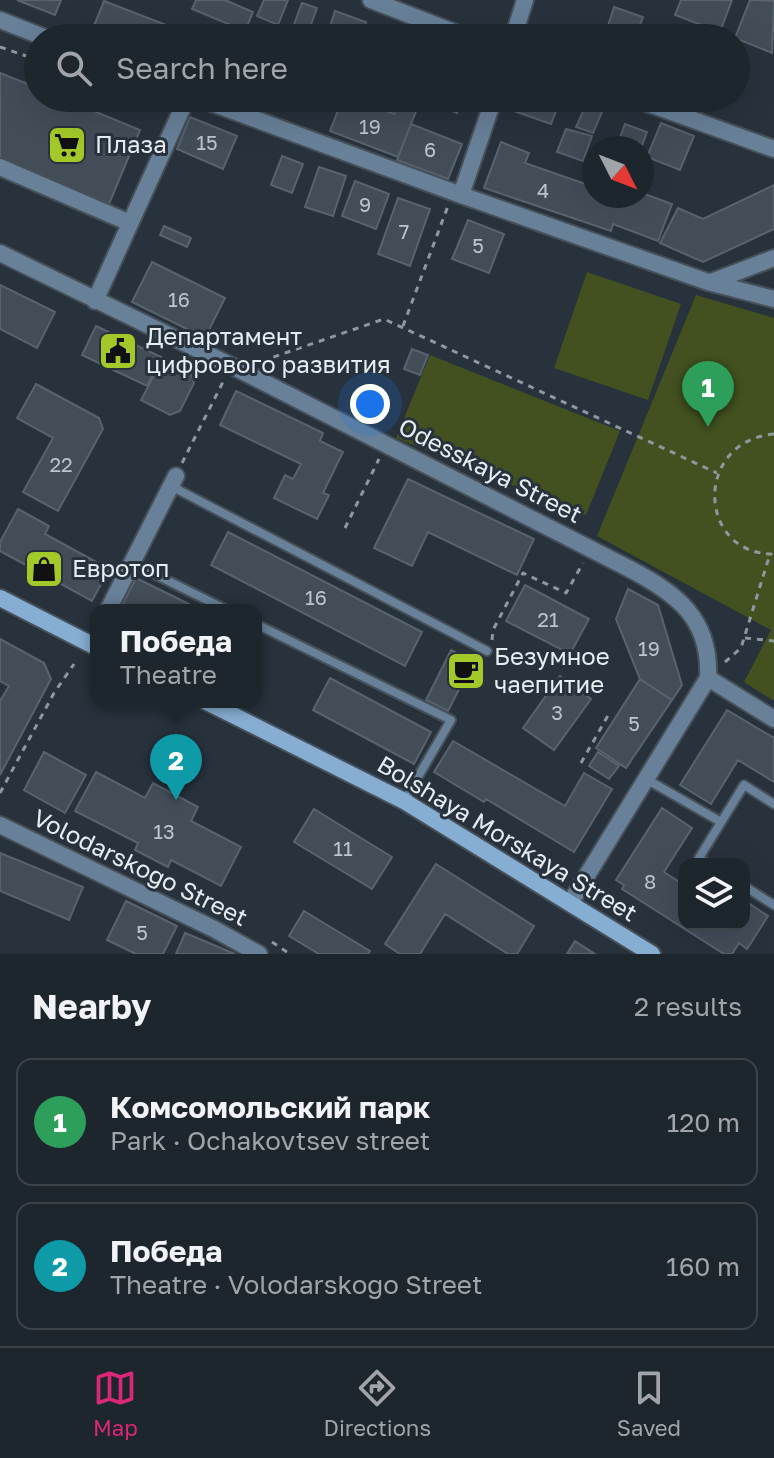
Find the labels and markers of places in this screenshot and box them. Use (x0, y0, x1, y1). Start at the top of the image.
supermarket icon: Плаза (46, 124, 88, 166)
place label: Плаза (95, 129, 167, 158)
place label: Департамент цифрового развития (146, 321, 391, 378)
public building icon: Департамент цифрового развития (97, 330, 139, 372)
pin: 1 (682, 361, 734, 427)
shop icon: Евротоп (23, 548, 65, 590)
place label: Евротоп (72, 553, 169, 582)
place label: Безумное чаепитие (494, 641, 610, 698)
cafe icon: Безумное чаепитие (445, 650, 487, 692)
pin: 2 (150, 734, 202, 800)

